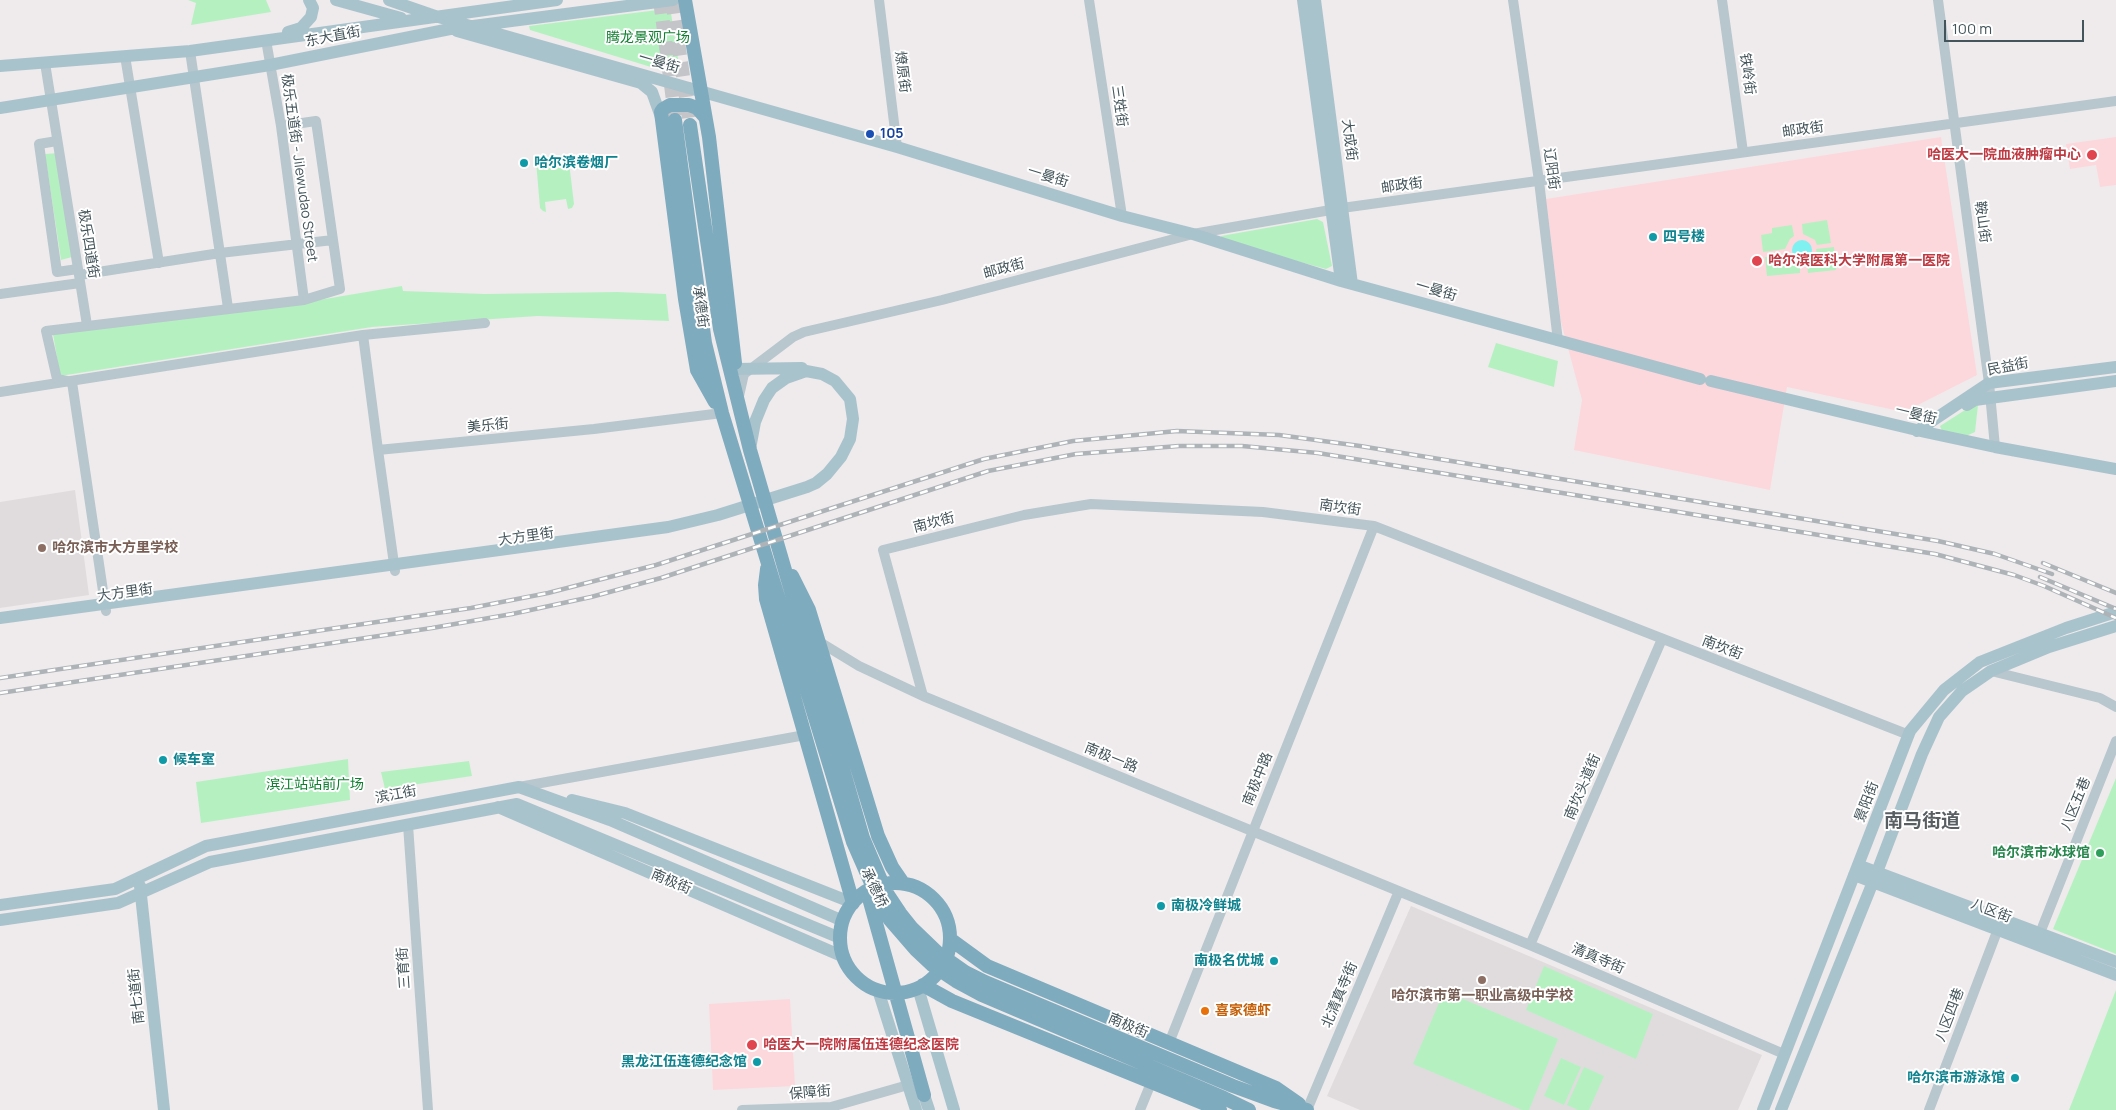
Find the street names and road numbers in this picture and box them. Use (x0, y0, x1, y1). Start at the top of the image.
street label: 东大直街 (304, 23, 362, 51)
street label: 一曼街 (636, 49, 682, 77)
street label: 燎原街 (891, 50, 913, 94)
street label: 铁岭街 (1736, 52, 1758, 96)
street label: 极乐五道街 - Jilewudao Street (277, 73, 321, 263)
street label: 三姓街 (1108, 84, 1130, 128)
street label: 大成街 (1338, 118, 1360, 162)
street label: 邮政街 (1781, 119, 1825, 141)
street label: 辽阳街 (1540, 147, 1562, 191)
street label: 一曼街 (1025, 163, 1071, 191)
street label: 邮政街 (1380, 175, 1424, 197)
street label: 鞍山街 (1971, 200, 1993, 244)
street label: 极乐四道街 (74, 208, 102, 280)
street label: 邮政街 (982, 255, 1026, 283)
street label: 一曼街 (1413, 277, 1459, 305)
street label: 承德街 (689, 285, 711, 329)
street label: 民益街 (1986, 355, 2030, 379)
street label: 一曼街 (1894, 402, 1938, 428)
street label: 美乐街 (466, 415, 510, 437)
street label: 南坎街 (1318, 497, 1362, 519)
street label: 南坎街 (912, 510, 956, 536)
street label: 大方里街 (497, 525, 555, 549)
street label: 大方里街 (96, 581, 154, 605)
street label: 南坎街 (1699, 633, 1745, 663)
street label: 南极一路 (1082, 740, 1140, 776)
street label: 南极中路 (1240, 750, 1276, 808)
street label: 南坎头道街 (1562, 752, 1604, 822)
street label: 八区五巷 (2058, 775, 2094, 833)
street label: 景阳街 (1852, 779, 1882, 825)
street label: 滨江街 (374, 783, 418, 807)
street label: 承德桥 (857, 865, 891, 911)
street label: 南极街 (648, 866, 694, 898)
street label: 八区街 (1968, 896, 2014, 926)
street label: 清真寺街 (1569, 940, 1627, 978)
street label: 三育街 (394, 946, 414, 990)
street label: 北清真寺街 (1319, 960, 1361, 1030)
street label: 南七道街 (126, 967, 148, 1025)
street label: 八区四巷 (1932, 986, 1968, 1044)
street label: 南极街 (1105, 1010, 1151, 1042)
street label: 保障街 (788, 1083, 832, 1103)

